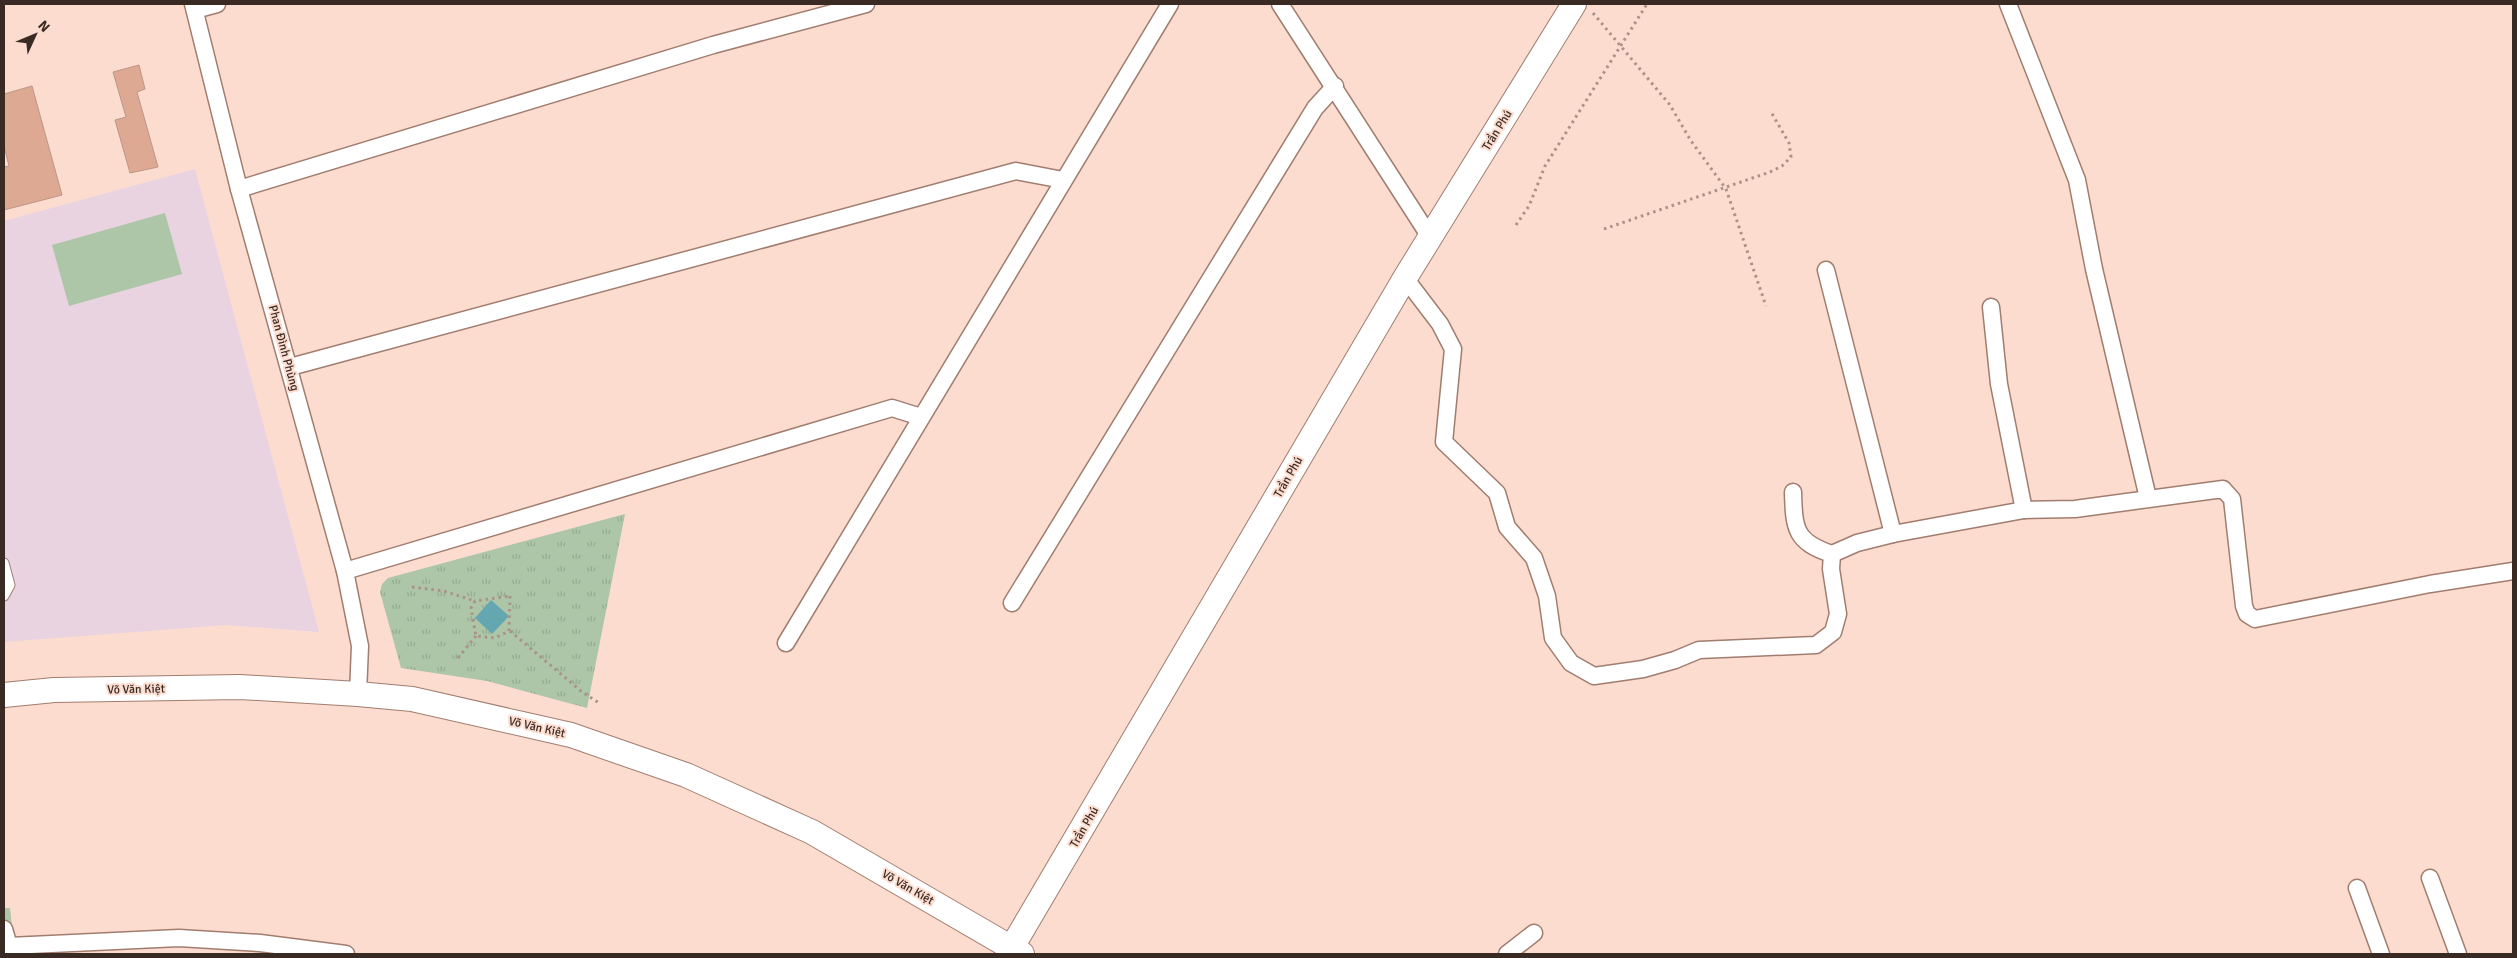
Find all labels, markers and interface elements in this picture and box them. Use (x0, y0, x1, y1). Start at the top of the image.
north arrow (10, 10, 60, 60)
text: N (34, 17, 53, 36)
street label: Trần Phú (1479, 107, 1516, 153)
street label: Phan Đình Phùng (265, 304, 302, 393)
street label: Trần Phú (1271, 454, 1306, 500)
street label: Võ Văn Kiệt (107, 681, 165, 698)
street label: Võ Văn Kiệt (507, 714, 567, 741)
street label: Trần Phú (1067, 804, 1102, 850)
street label: Võ Văn Kiệt (879, 867, 936, 908)

